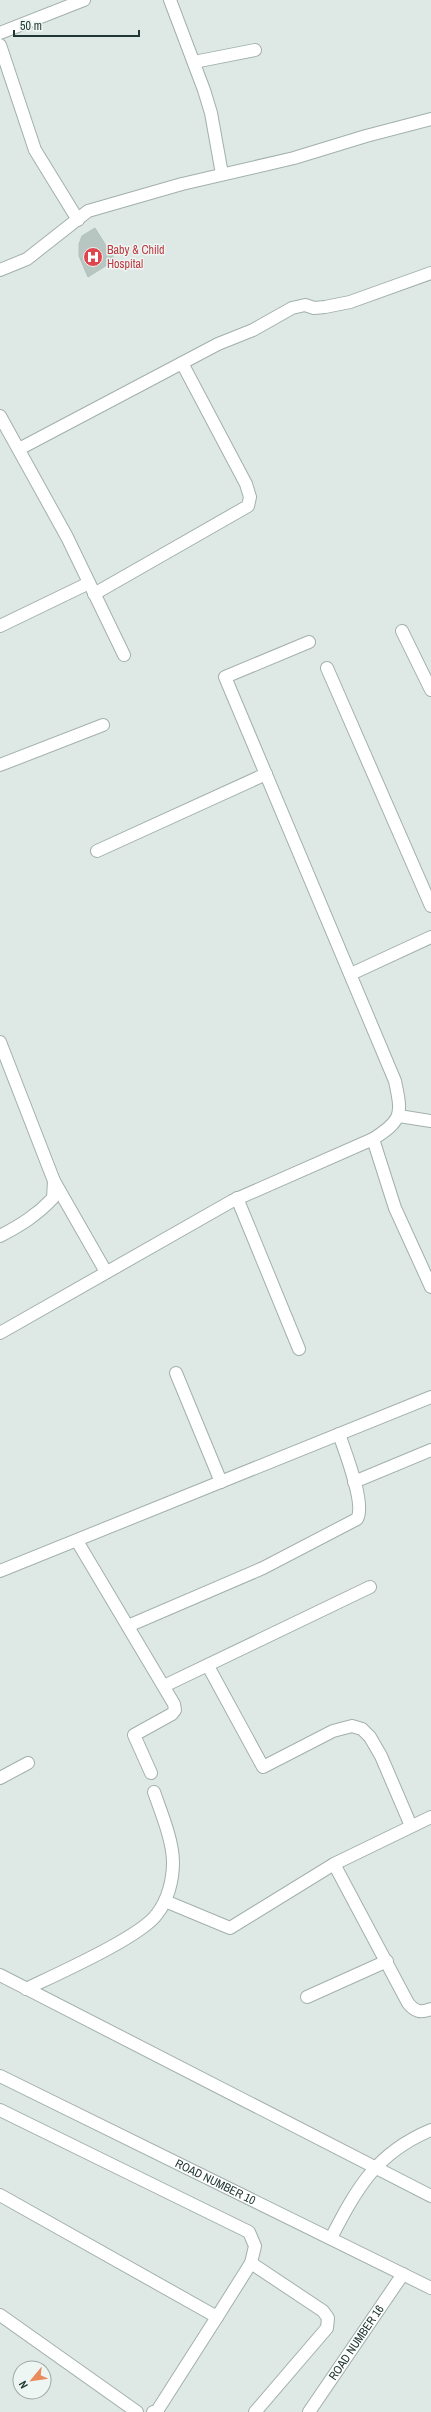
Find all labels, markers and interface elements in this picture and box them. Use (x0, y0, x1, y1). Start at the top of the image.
scale bar (14, 12, 139, 38)
text: 50 m (20, 18, 42, 34)
place label: Baby & Child Hospital (107, 242, 164, 272)
hospital icon: Baby & Child Hospital (82, 246, 104, 268)
street label: ROAD NUMBER 10 (173, 2155, 258, 2208)
street label: ROAD NUMBER 16 (325, 2302, 388, 2383)
north arrow (12, 2360, 52, 2400)
text: N (16, 2379, 31, 2391)

